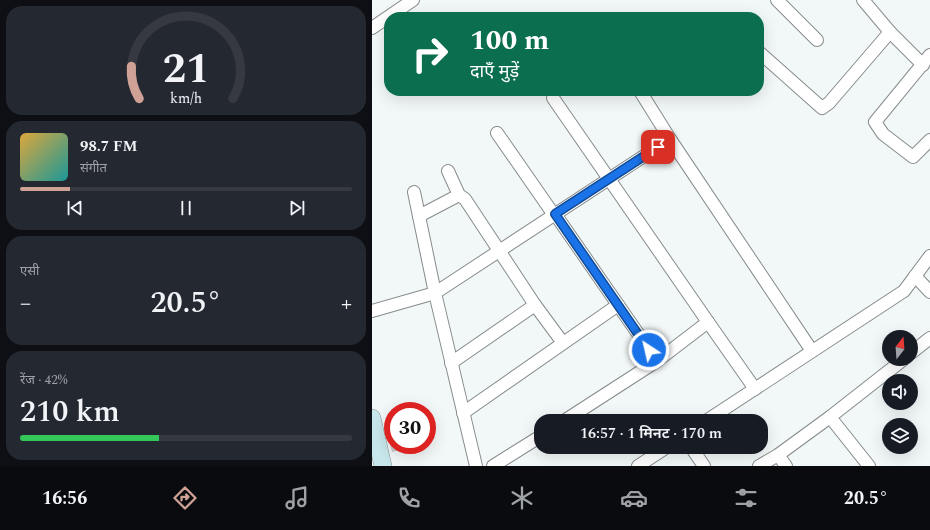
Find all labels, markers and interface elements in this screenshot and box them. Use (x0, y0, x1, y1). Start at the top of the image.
text: 100 m (470, 19, 549, 62)
icon: right (404, 28, 456, 80)
text: 21 (163, 37, 209, 100)
text: दाएँ मुड़ें (470, 58, 519, 85)
text: km/h (170, 87, 202, 109)
pin (641, 130, 675, 164)
text: 98.7 FM (80, 135, 137, 158)
icon: arrive (647, 136, 669, 158)
text: संगीत (80, 158, 107, 178)
icon: previous (64, 197, 86, 219)
icon: pause (175, 197, 197, 219)
icon: next (286, 197, 308, 219)
text: एसी (20, 261, 39, 281)
text: 20.5° (150, 280, 222, 326)
text: − (20, 287, 31, 320)
text: + (341, 287, 352, 320)
position arrow (628, 329, 670, 371)
north arrow (882, 330, 918, 366)
map controls (882, 330, 918, 454)
text: रेंज · 42% (20, 370, 67, 390)
button: sound (882, 374, 918, 410)
text: 210 km (20, 389, 120, 435)
speed limit sign: 30 (384, 402, 436, 454)
button: layers (882, 418, 918, 454)
text: 16:57 · 1 मिनट · 170 m (580, 422, 722, 445)
icon: directions (171, 484, 199, 512)
icon: music (283, 484, 311, 512)
icon: phone (395, 484, 423, 512)
icon: climate (508, 484, 536, 512)
icon: car (620, 484, 648, 512)
icon: filters (732, 484, 760, 512)
text: 16:56 (42, 485, 87, 512)
text: 20.5° (844, 485, 888, 512)

